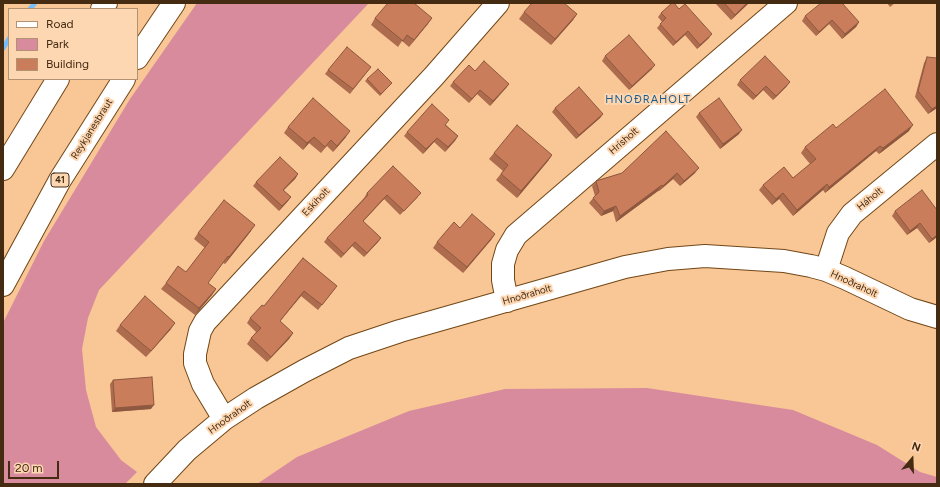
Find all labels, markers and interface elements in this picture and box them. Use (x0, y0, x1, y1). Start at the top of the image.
legend (8, 8, 138, 80)
text: Road (46, 17, 74, 31)
text: Park (46, 37, 69, 51)
text: Building (46, 57, 89, 71)
district label: HNOÐRAHOLT (605, 93, 691, 107)
street label: Reykjanesbraut (69, 97, 115, 161)
street label: Hrísholt (607, 125, 641, 157)
road number: 41 (51, 173, 69, 187)
street label: Eskiholt (300, 185, 332, 219)
street label: Háholt (855, 185, 885, 213)
street label: Hnoðraholt (829, 268, 879, 300)
street label: Hnoðraholt (501, 282, 553, 308)
street label: Hnoðraholt (206, 397, 254, 437)
north arrow (892, 439, 932, 479)
text: N (910, 440, 922, 455)
scale bar (10, 453, 61, 479)
text: 20 m (15, 461, 43, 475)

